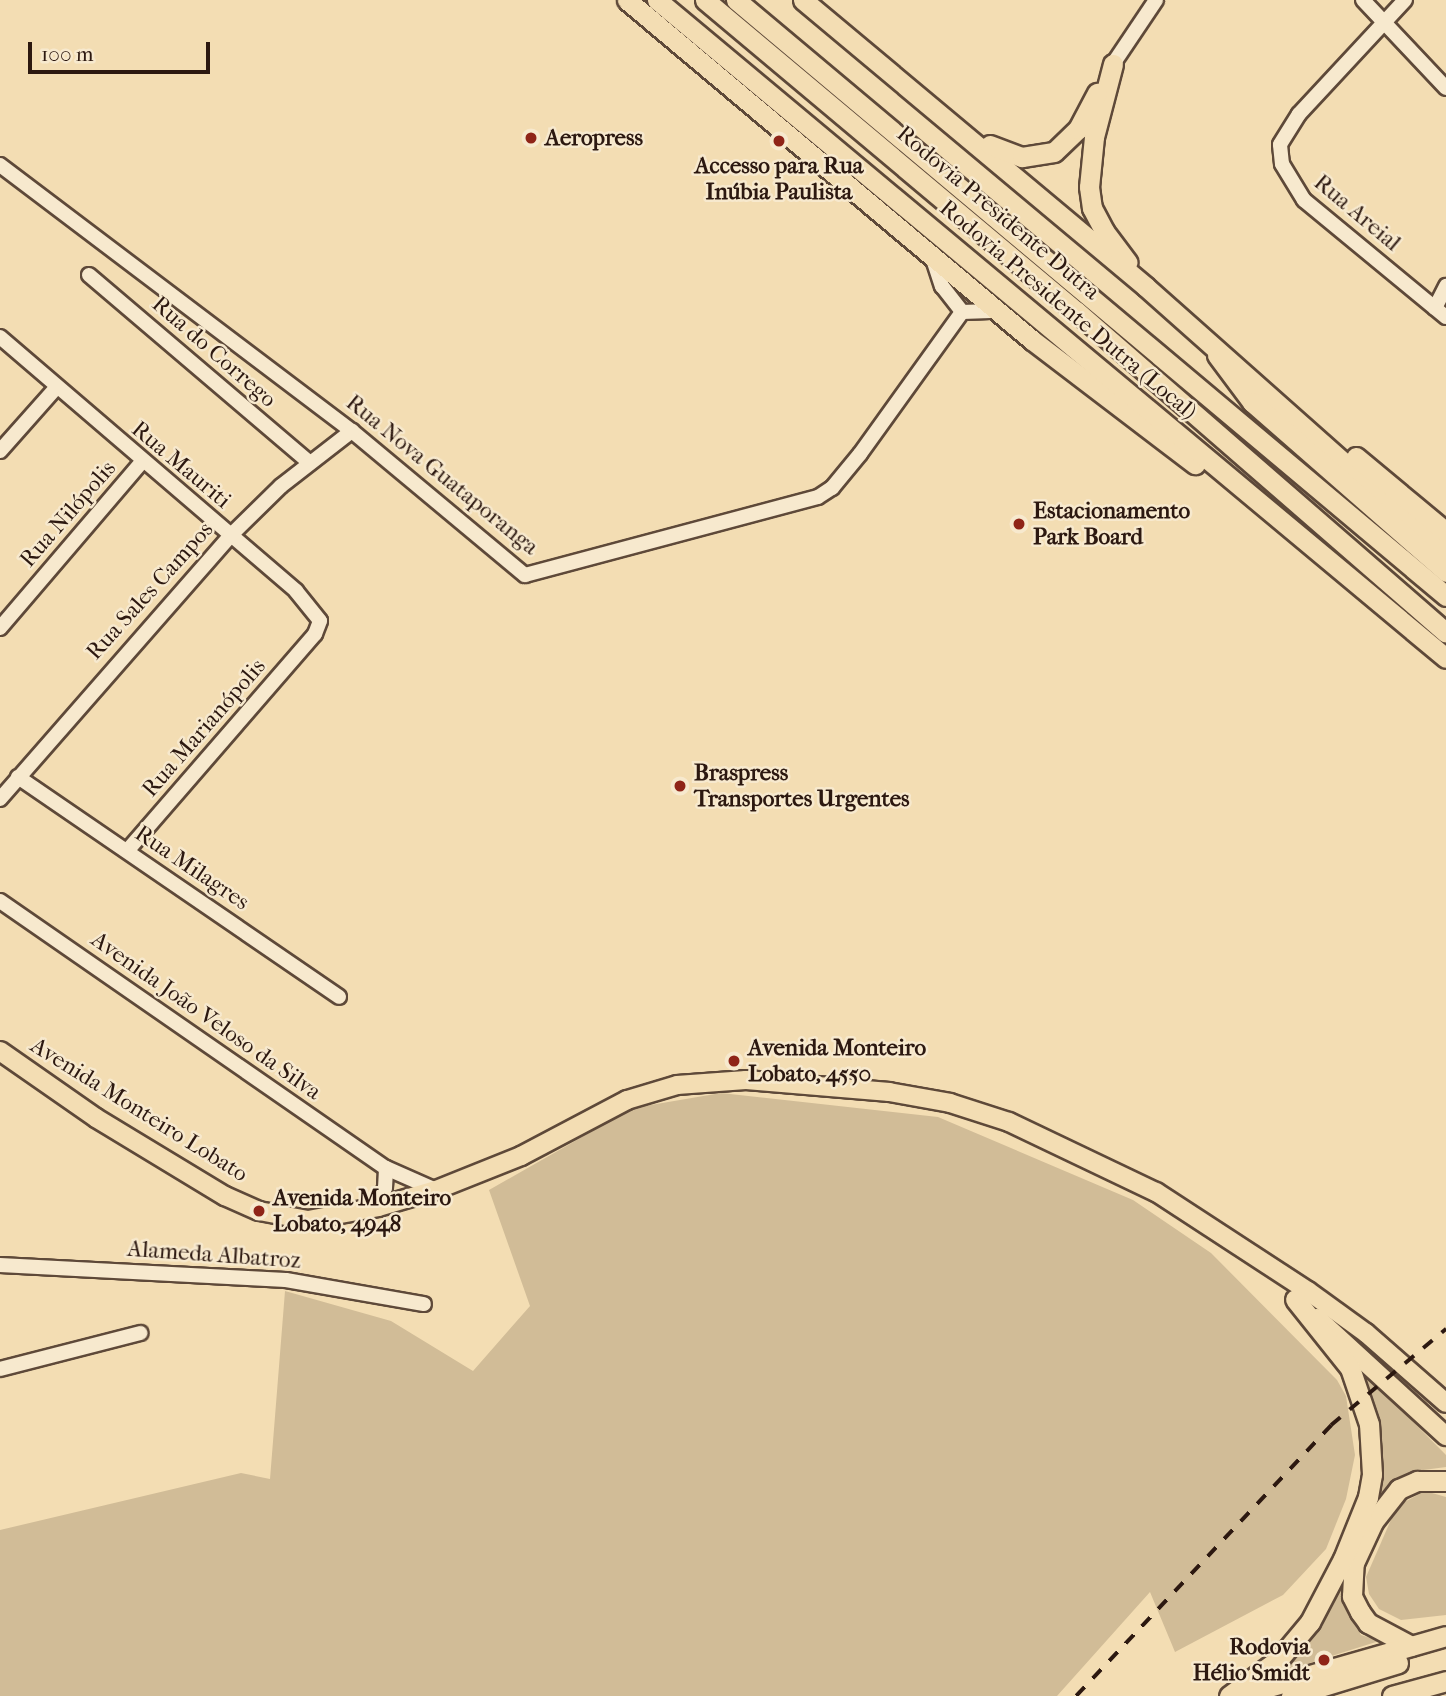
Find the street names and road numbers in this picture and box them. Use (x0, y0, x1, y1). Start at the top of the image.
street label: Rodovia Presidente Dutra (891, 120, 1105, 306)
street label: Rua Areial (1308, 169, 1406, 257)
street label: Rodovia Presidente Dutra (Local) (934, 194, 1202, 426)
street label: Rua do Corrego (146, 291, 282, 413)
street label: Rua Nova Guataporanga (340, 389, 544, 561)
street label: Rua Mauriti (126, 416, 236, 514)
street label: Rua Nilópolis (14, 455, 122, 573)
street label: Rua Sales Campos (81, 516, 219, 666)
street label: Rua Marianópolis (136, 653, 272, 803)
street label: Rua Milagres (130, 820, 254, 916)
street label: Avenida João Veloso da Silva (86, 926, 326, 1106)
street label: Avenida Monteiro Lobato (25, 1032, 253, 1188)
street label: Alameda Albatroz (126, 1235, 302, 1275)

